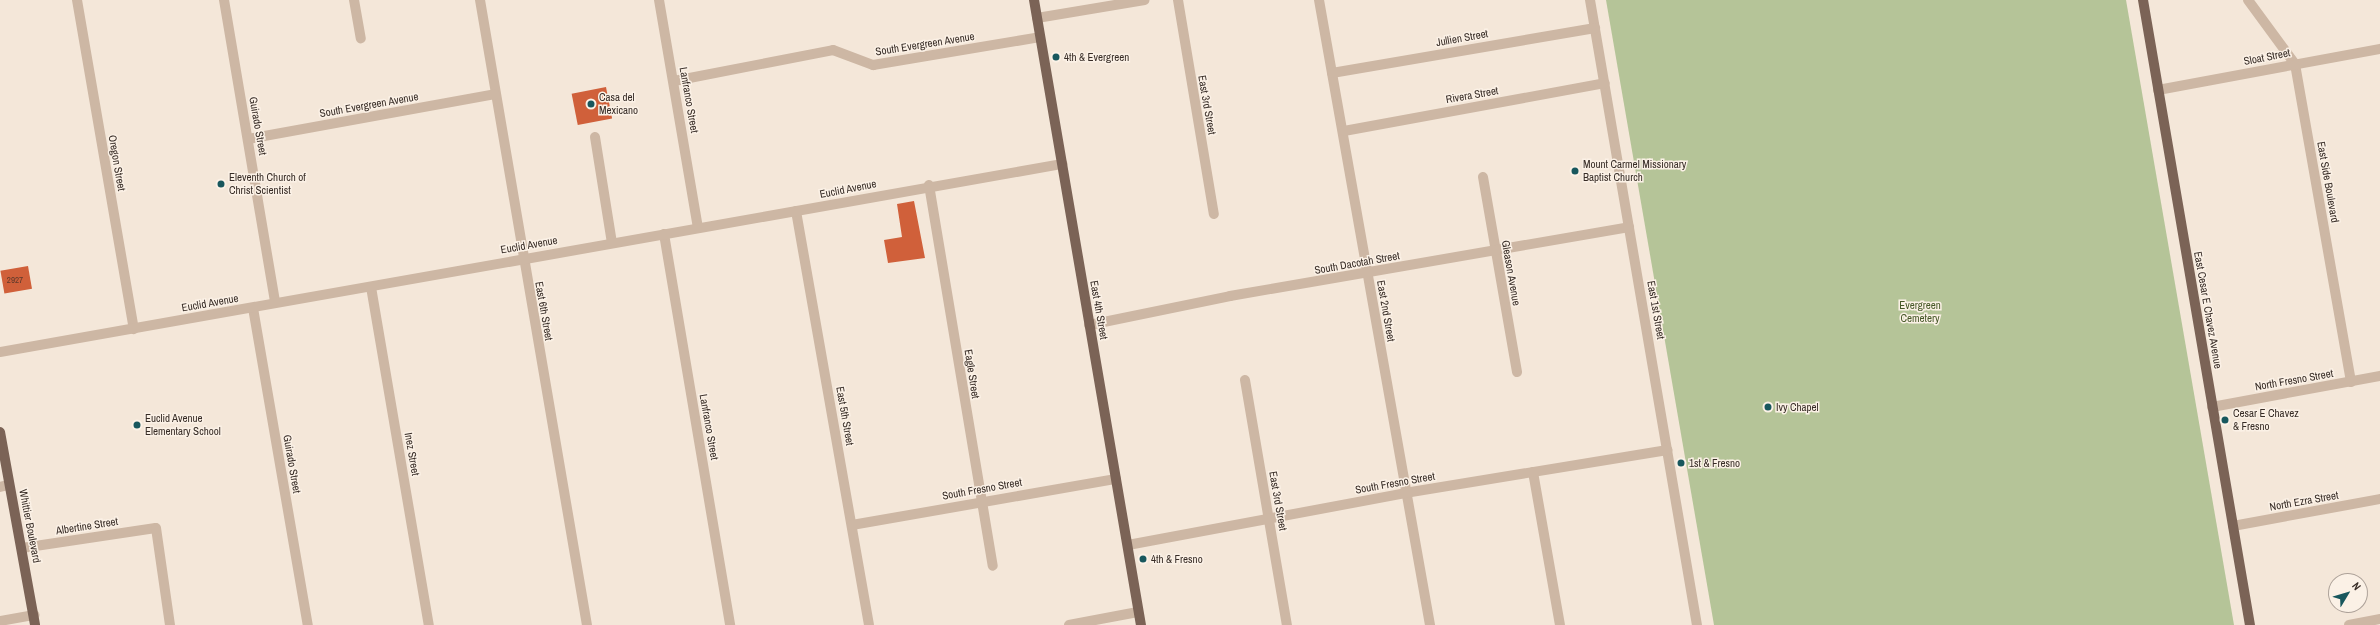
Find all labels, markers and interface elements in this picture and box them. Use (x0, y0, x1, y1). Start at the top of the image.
street label: Jullien Street (1435, 27, 1489, 49)
street label: South Evergreen Avenue (874, 30, 976, 58)
street label: Sloat Street (2243, 46, 2291, 68)
place label: 4th & Evergreen (1064, 50, 1129, 64)
marker: 4th & Evergreen (1051, 52, 1061, 62)
street label: Lanfranco Street (677, 66, 701, 134)
street label: East 3rd Street (1195, 74, 1219, 136)
street label: Rivera Street (1445, 84, 1499, 106)
street label: South Evergreen Avenue (318, 90, 420, 120)
place label: Casa del Mexicano (599, 91, 638, 117)
street label: Guirado Street (246, 96, 270, 156)
marker: Casa del Mexicano (586, 99, 596, 109)
street label: Oregon Street (106, 134, 128, 192)
street label: East Side Boulevard (2314, 140, 2342, 224)
place label: Mount Carmel Missionary Baptist Church (1583, 158, 1686, 184)
marker: Mount Carmel Missionary Baptist Church (1570, 166, 1580, 176)
place label: Eleventh Church of Christ Scientist (229, 171, 306, 197)
street label: Euclid Avenue (818, 177, 878, 201)
marker: Eleventh Church of Christ Scientist (216, 179, 226, 189)
street label: Euclid Avenue (499, 233, 559, 257)
street label: Gleason Avenue (1499, 239, 1523, 307)
street label: South Dacotah Street (1313, 249, 1401, 277)
street label: East Cesar E Chavez Avenue (2191, 250, 2225, 370)
house number: 2927 (7, 275, 23, 285)
street label: East 4th Street (1087, 279, 1111, 341)
street label: East 2nd Street (1374, 279, 1398, 343)
street label: East 6th Street (532, 280, 556, 342)
street label: East 1st Street (1644, 280, 1668, 340)
street label: Euclid Avenue (180, 291, 240, 315)
park label: Evergreen Cemetery (1899, 299, 1941, 325)
street label: Eagle Street (962, 348, 982, 400)
street label: North Fresno Street (2254, 367, 2334, 393)
street label: East 5th Street (833, 385, 857, 447)
street label: Lanfranco Street (697, 393, 721, 461)
place label: Ivy Chapel (1776, 400, 1819, 414)
marker: Ivy Chapel (1763, 402, 1773, 412)
place label: Cesar E Chavez & Fresno (2233, 407, 2299, 433)
place label: Euclid Avenue Elementary School (145, 412, 221, 438)
marker: Cesar E Chavez & Fresno (2220, 415, 2230, 425)
marker: Euclid Avenue Elementary School (132, 420, 142, 430)
street label: Inez Street (402, 431, 422, 477)
street label: Guirado Street (280, 434, 304, 494)
place label: 1st & Fresno (1689, 456, 1740, 470)
marker: 1st & Fresno (1676, 458, 1686, 468)
street label: South Fresno Street (1354, 469, 1436, 497)
street label: East 3rd Street (1266, 470, 1290, 532)
street label: South Fresno Street (941, 475, 1023, 503)
street label: Whittier Boulevard (16, 488, 44, 564)
street label: North Ezra Street (2269, 488, 2339, 514)
street label: Albertine Street (55, 515, 119, 537)
place label: 4th & Fresno (1151, 552, 1203, 566)
marker: 4th & Fresno (1138, 554, 1148, 564)
north arrow (2328, 573, 2368, 613)
text: N (2349, 579, 2364, 593)

